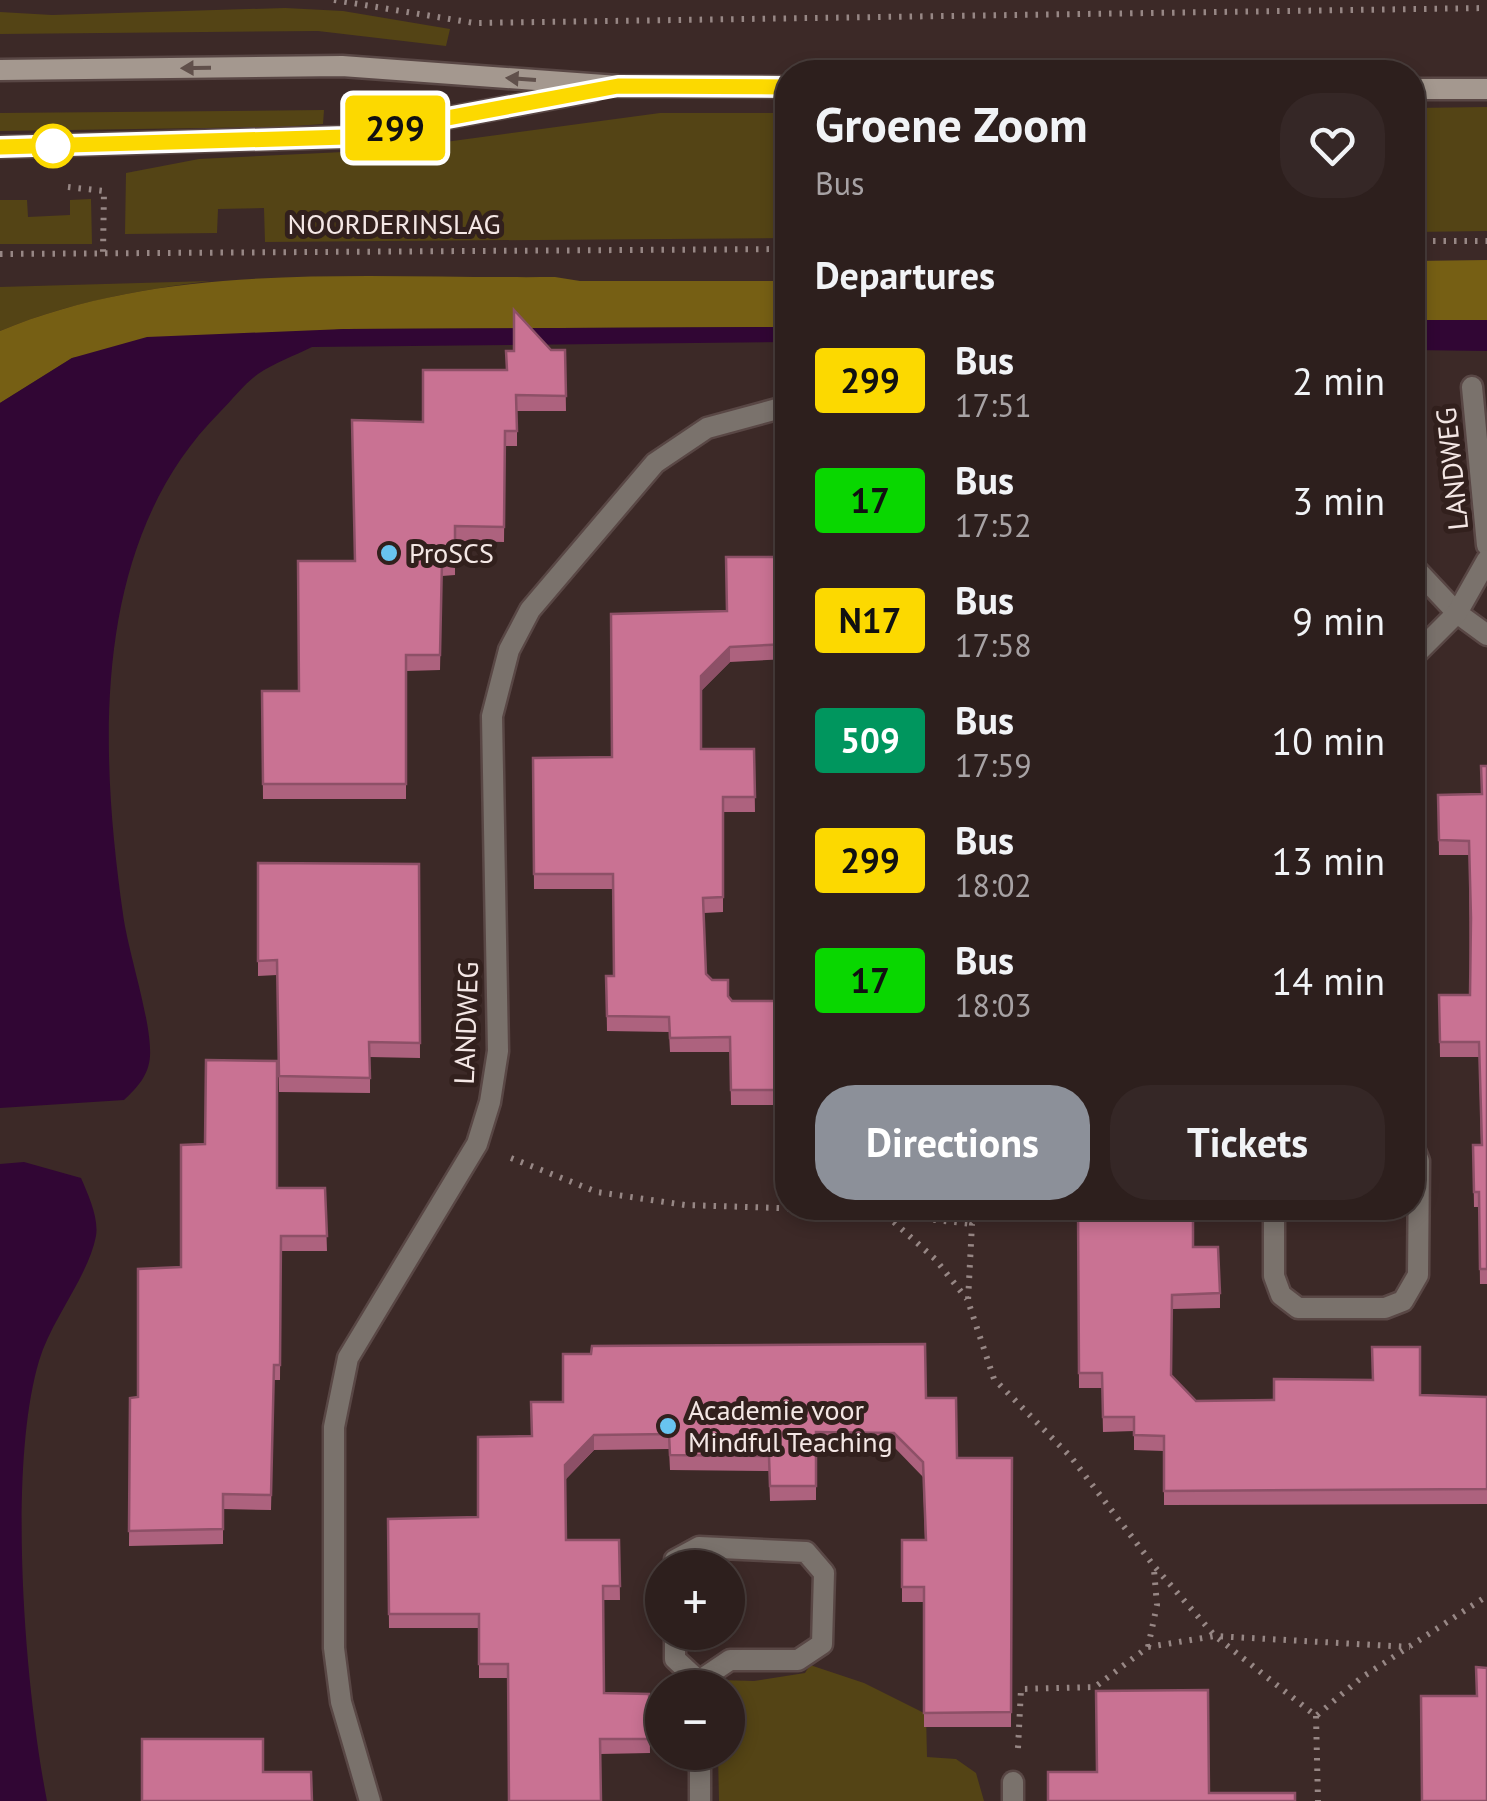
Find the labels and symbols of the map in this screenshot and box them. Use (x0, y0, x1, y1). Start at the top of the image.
one-way arrow (180, 60, 212, 76)
one-way arrow (504, 71, 536, 87)
line badge: 299 (338, 96, 452, 160)
unlabelled marker (32, 125, 74, 167)
street label: NOORDERINSLAG (287, 205, 501, 242)
street label: LANDWEG (1427, 406, 1476, 532)
place label: ProSCS (409, 534, 494, 571)
marker: ProSCS (378, 542, 400, 564)
street label: LANDWEG (445, 961, 486, 1085)
place label: Academie voor Mindful Teaching (688, 1391, 893, 1460)
marker: Academie voor Mindful Teaching (657, 1415, 679, 1437)

